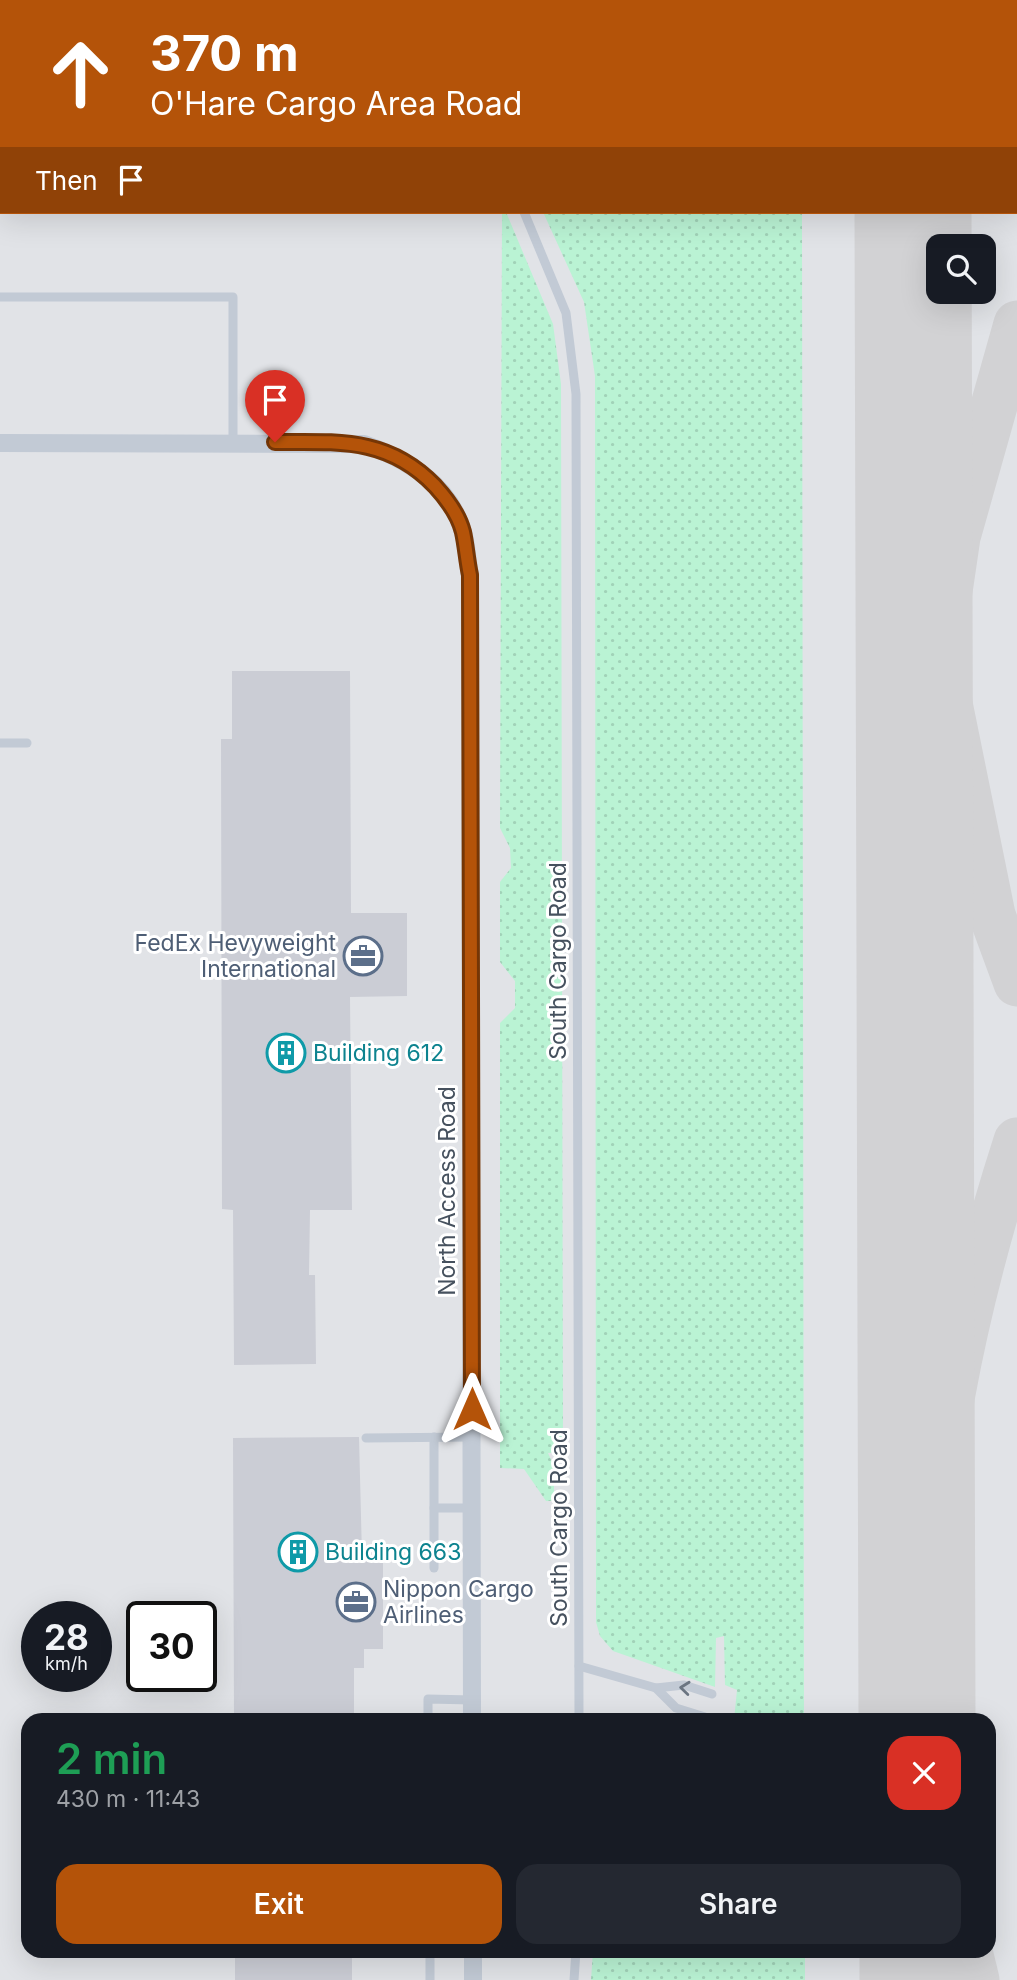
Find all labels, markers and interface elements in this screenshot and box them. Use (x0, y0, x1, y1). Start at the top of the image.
text: 370 m (150, 24, 299, 83)
icon: ahead (35, 28, 126, 119)
text: O'Hare Cargo Area Road (150, 84, 522, 123)
icon: arrive (112, 161, 150, 199)
text: Then (35, 165, 98, 196)
map controls (926, 234, 996, 304)
button: search (926, 234, 996, 304)
pin (245, 370, 305, 442)
icon: arrive (256, 381, 294, 419)
street label: South Cargo Road (544, 862, 572, 1060)
place label: FedEx Hevyweight International (134, 929, 336, 983)
office icon: FedEx Hevyweight International (342, 935, 384, 977)
building icon: Building 612 (265, 1032, 307, 1074)
place label: Building 612 (313, 1039, 444, 1067)
street label: North Access Road (433, 1086, 461, 1296)
position arrow (435, 1372, 509, 1446)
street label: South Cargo Road (545, 1429, 573, 1627)
building icon: Building 663 (277, 1531, 319, 1573)
place label: Building 663 (325, 1538, 461, 1566)
place label: Nippon Cargo Airlines (383, 1575, 534, 1629)
office icon: Nippon Cargo Airlines (335, 1581, 377, 1623)
speed limit sign: 30 (126, 1601, 217, 1692)
text: 28 (44, 1616, 89, 1658)
text: km/h (45, 1653, 88, 1674)
one-way arrow (679, 1680, 691, 1695)
text: 2 min (56, 1733, 167, 1784)
button: close (887, 1736, 961, 1810)
text: 430 m · 11:43 (56, 1785, 200, 1813)
button: Exit (56, 1864, 502, 1944)
button: Share (516, 1864, 961, 1944)

